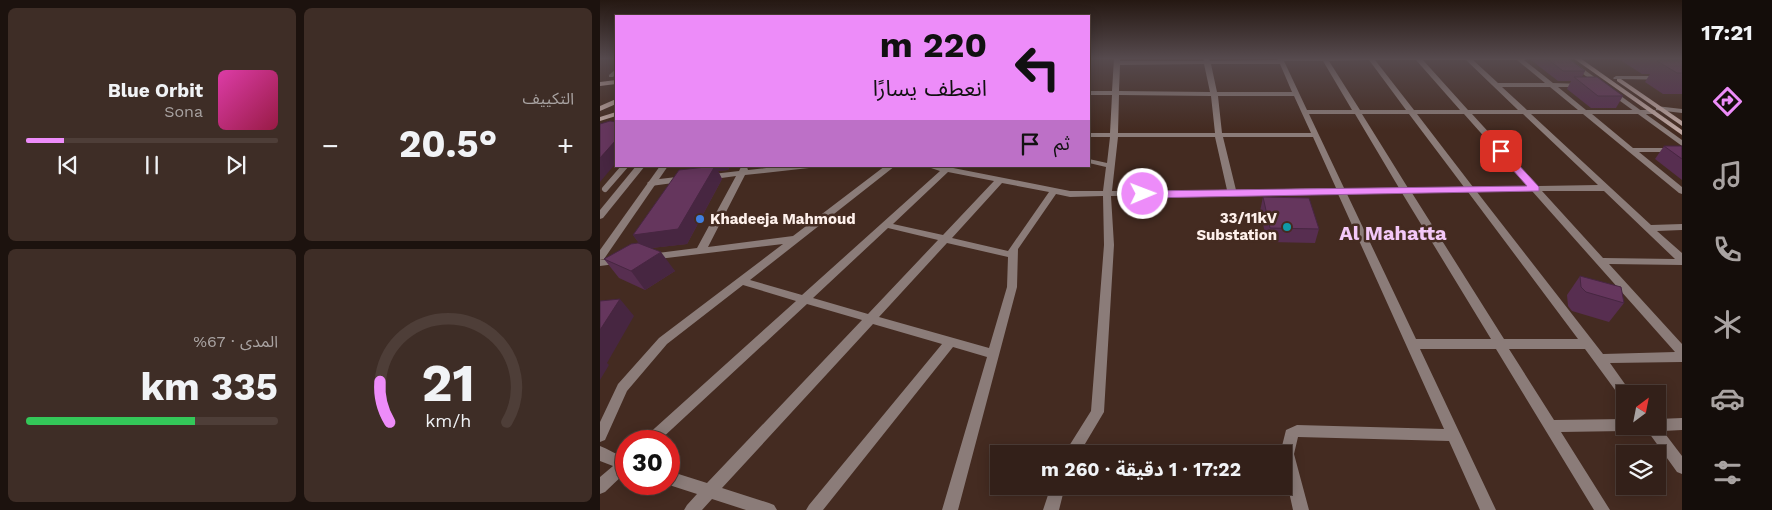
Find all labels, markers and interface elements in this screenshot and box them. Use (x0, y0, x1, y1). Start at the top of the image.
text: 17:21 (1701, 20, 1753, 45)
text: 220 m (880, 24, 987, 66)
icon: left (1005, 35, 1070, 100)
text: انعطف يسارًا (873, 76, 987, 101)
text: Blue Orbit (108, 79, 203, 102)
icon: directions (1710, 84, 1745, 119)
text: التكييف (522, 89, 574, 108)
text: Sona (164, 102, 203, 121)
text: 20.5° (399, 122, 497, 166)
text: − (322, 129, 339, 162)
text: + (557, 129, 574, 162)
icon: arrive (1016, 130, 1044, 158)
pin (1480, 130, 1522, 172)
text: ثم (1054, 132, 1070, 155)
icon: arrive (1487, 137, 1515, 165)
icon: previous (54, 151, 82, 179)
icon: pause (138, 151, 166, 179)
icon: next (222, 151, 250, 179)
icon: music (1710, 158, 1745, 193)
position arrow (1116, 167, 1168, 219)
place label: 33/11kV Substation (1196, 209, 1278, 244)
place label: Khadeeja Mahmoud (710, 210, 856, 228)
marker: Khadeeja Mahmoud (694, 213, 706, 225)
marker: 33/11kV Substation (1281, 221, 1293, 233)
district label: Al Mahatta (1339, 221, 1447, 245)
icon: phone (1710, 232, 1745, 267)
icon: climate (1710, 307, 1745, 342)
text: المدى · 67% (193, 332, 278, 351)
text: 21 (421, 353, 475, 414)
text: 335 km (140, 365, 278, 409)
icon: car (1710, 381, 1745, 416)
north arrow (1616, 385, 1666, 435)
map controls (1616, 385, 1666, 495)
text: km/h (425, 410, 471, 431)
speed limit sign: 30 (615, 430, 680, 495)
button: layers (1616, 445, 1666, 495)
icon: filters (1710, 455, 1745, 490)
text: 17:22 · 1 دقيقة · 260 m (1041, 458, 1241, 481)

